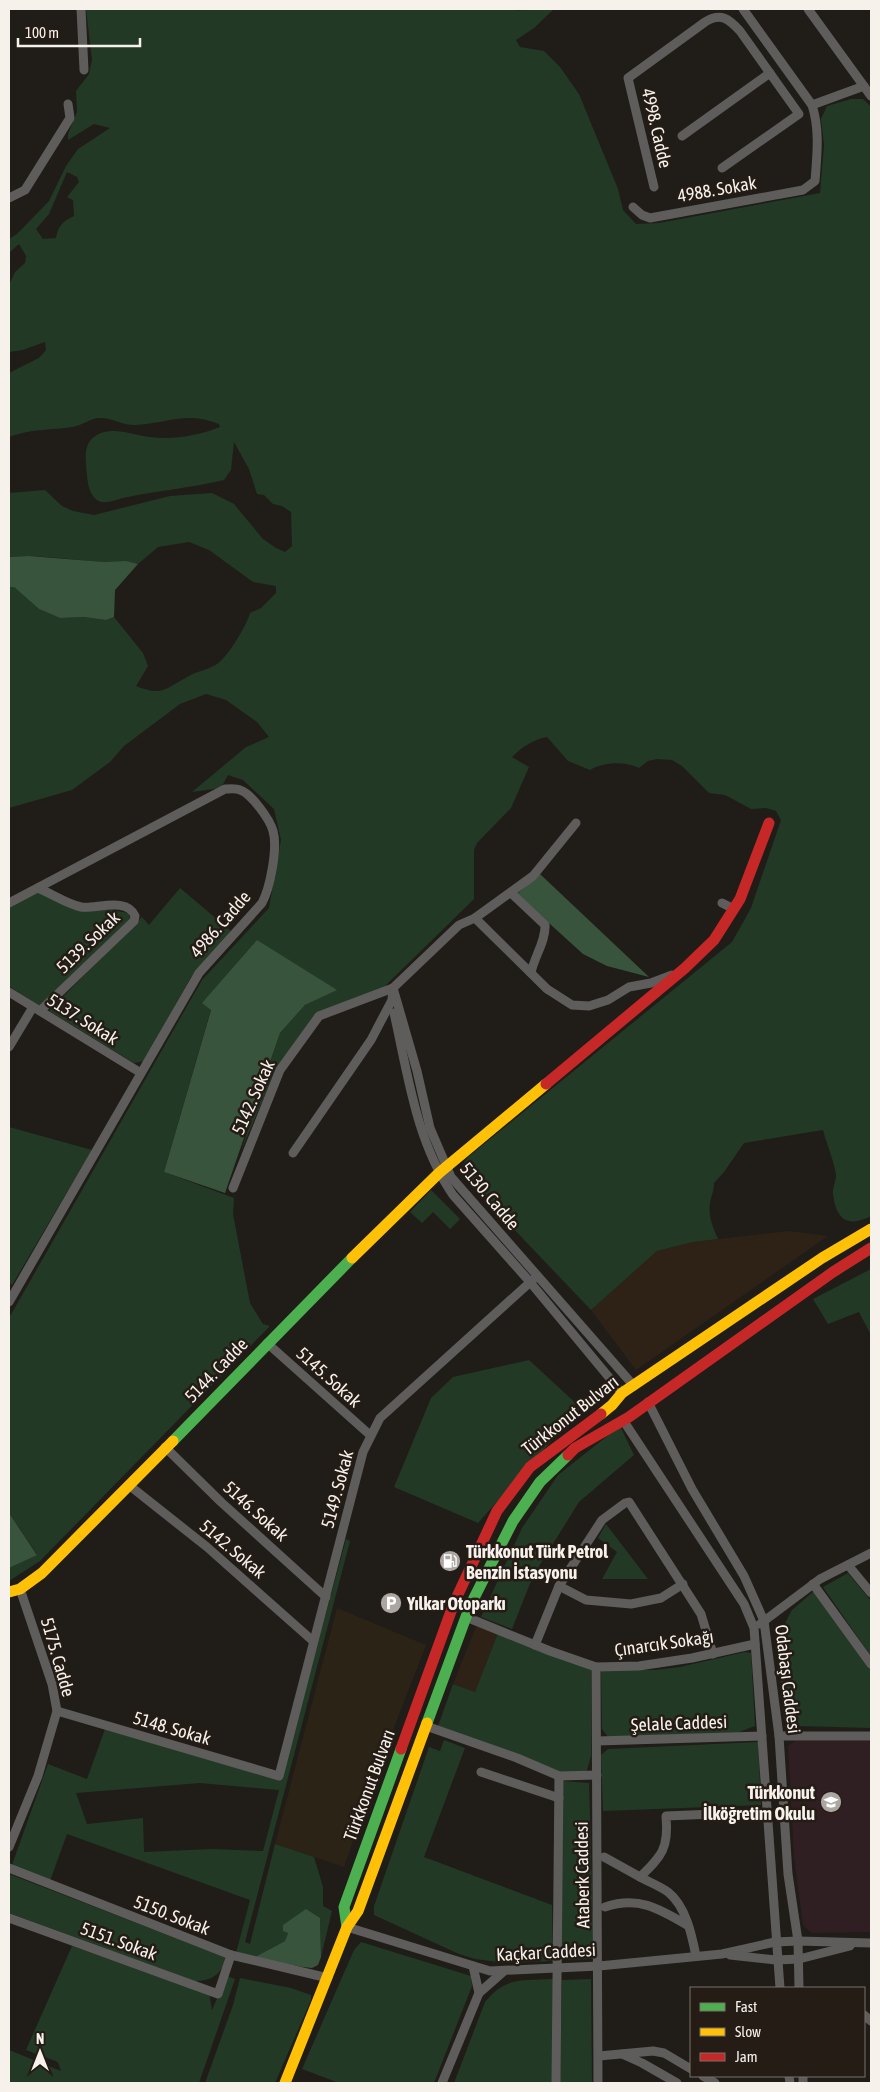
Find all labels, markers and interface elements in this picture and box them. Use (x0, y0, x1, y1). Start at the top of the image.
scale bar (18, 15, 140, 47)
text: 100 m (25, 24, 59, 41)
street label: 4998. Cadde (638, 86, 676, 170)
street label: 4988. Sokak (676, 172, 758, 206)
street label: 4986. Cadde (185, 886, 255, 962)
street label: 5139. Sokak (52, 907, 124, 977)
street label: 5137. Sokak (44, 989, 122, 1049)
street label: 5142. Sokak (227, 1056, 279, 1138)
street label: 5130. Cadde (456, 1158, 524, 1234)
street label: 5144. Cadde (180, 1333, 252, 1407)
street label: 5145. Sokak (292, 1343, 366, 1412)
street label: Türkkonut Bulvarı (517, 1371, 623, 1459)
street label: 5149. Sokak (317, 1448, 357, 1530)
street label: 5146. Sokak (219, 1477, 293, 1546)
street label: 5142. Sokak (196, 1515, 270, 1583)
place label: Türkkonut Türk Petrol Benzin İstasyonu (466, 1541, 608, 1583)
fuel station icon: Türkkonut Türk Petrol Benzin İstasyonu (438, 1549, 462, 1573)
parking icon: Yılkar Otoparkı (379, 1591, 403, 1615)
place label: Yılkar Otoparkı (406, 1593, 506, 1614)
street label: 5175. Cadde (37, 1615, 79, 1699)
street label: Odabaşı Caddesi (771, 1623, 805, 1735)
street label: Çınarcık Sokağı (613, 1626, 715, 1660)
street label: 5148. Sokak (131, 1707, 213, 1749)
street label: Şelale Caddesi (631, 1711, 727, 1735)
street label: Türkkonut Bulvarı (339, 1726, 399, 1844)
place label: Türkkonut İlköğretim Okulu (703, 1782, 816, 1824)
school or university icon: Türkkonut İlköğretim Okulu (819, 1790, 843, 1814)
street label: Ataberk Caddesi (571, 1821, 593, 1929)
street label: 5150. Sokak (131, 1891, 213, 1939)
street label: 5151. Sokak (78, 1917, 160, 1965)
street label: Kaçkar Caddesi (496, 1939, 596, 1965)
legend (690, 1987, 865, 2077)
text: Fast (735, 1998, 757, 2015)
text: Slow (735, 2023, 761, 2040)
north arrow (15, 2027, 65, 2077)
text: N (36, 2031, 44, 2047)
text: Jam (735, 2048, 758, 2065)

